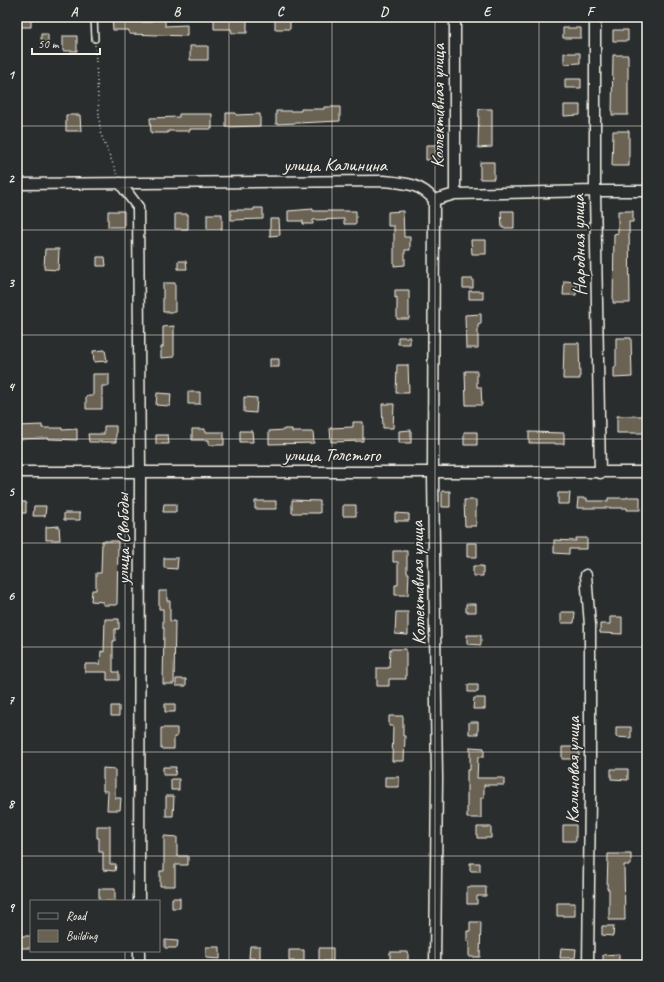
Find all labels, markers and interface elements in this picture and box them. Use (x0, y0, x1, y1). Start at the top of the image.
text: A (71, 4, 79, 20)
text: B (174, 4, 182, 20)
text: C (277, 4, 285, 20)
text: D (380, 4, 389, 20)
text: E (484, 4, 493, 20)
text: F (587, 4, 596, 20)
scale bar (32, 30, 100, 56)
text: 50 m (38, 36, 60, 52)
street label: Коллективная улица (426, 43, 450, 168)
text: 1 (8, 67, 16, 83)
street label: улица Калинина (282, 153, 389, 177)
text: 2 (8, 171, 15, 187)
street label: Народная улица (566, 192, 592, 296)
text: 3 (8, 275, 15, 291)
text: 4 (8, 379, 16, 395)
street label: улица Толстого (283, 443, 382, 467)
text: 5 (8, 484, 15, 500)
street label: улица Свободы (111, 491, 135, 586)
street label: Коллективная улица (405, 519, 431, 645)
text: 6 (8, 588, 15, 604)
text: 7 (8, 692, 15, 708)
street label: Калиновая улица (561, 715, 585, 823)
text: 8 (8, 796, 16, 812)
text: 9 (8, 900, 15, 916)
legend (30, 900, 160, 952)
text: Road (66, 908, 88, 924)
text: Building (66, 928, 98, 944)

